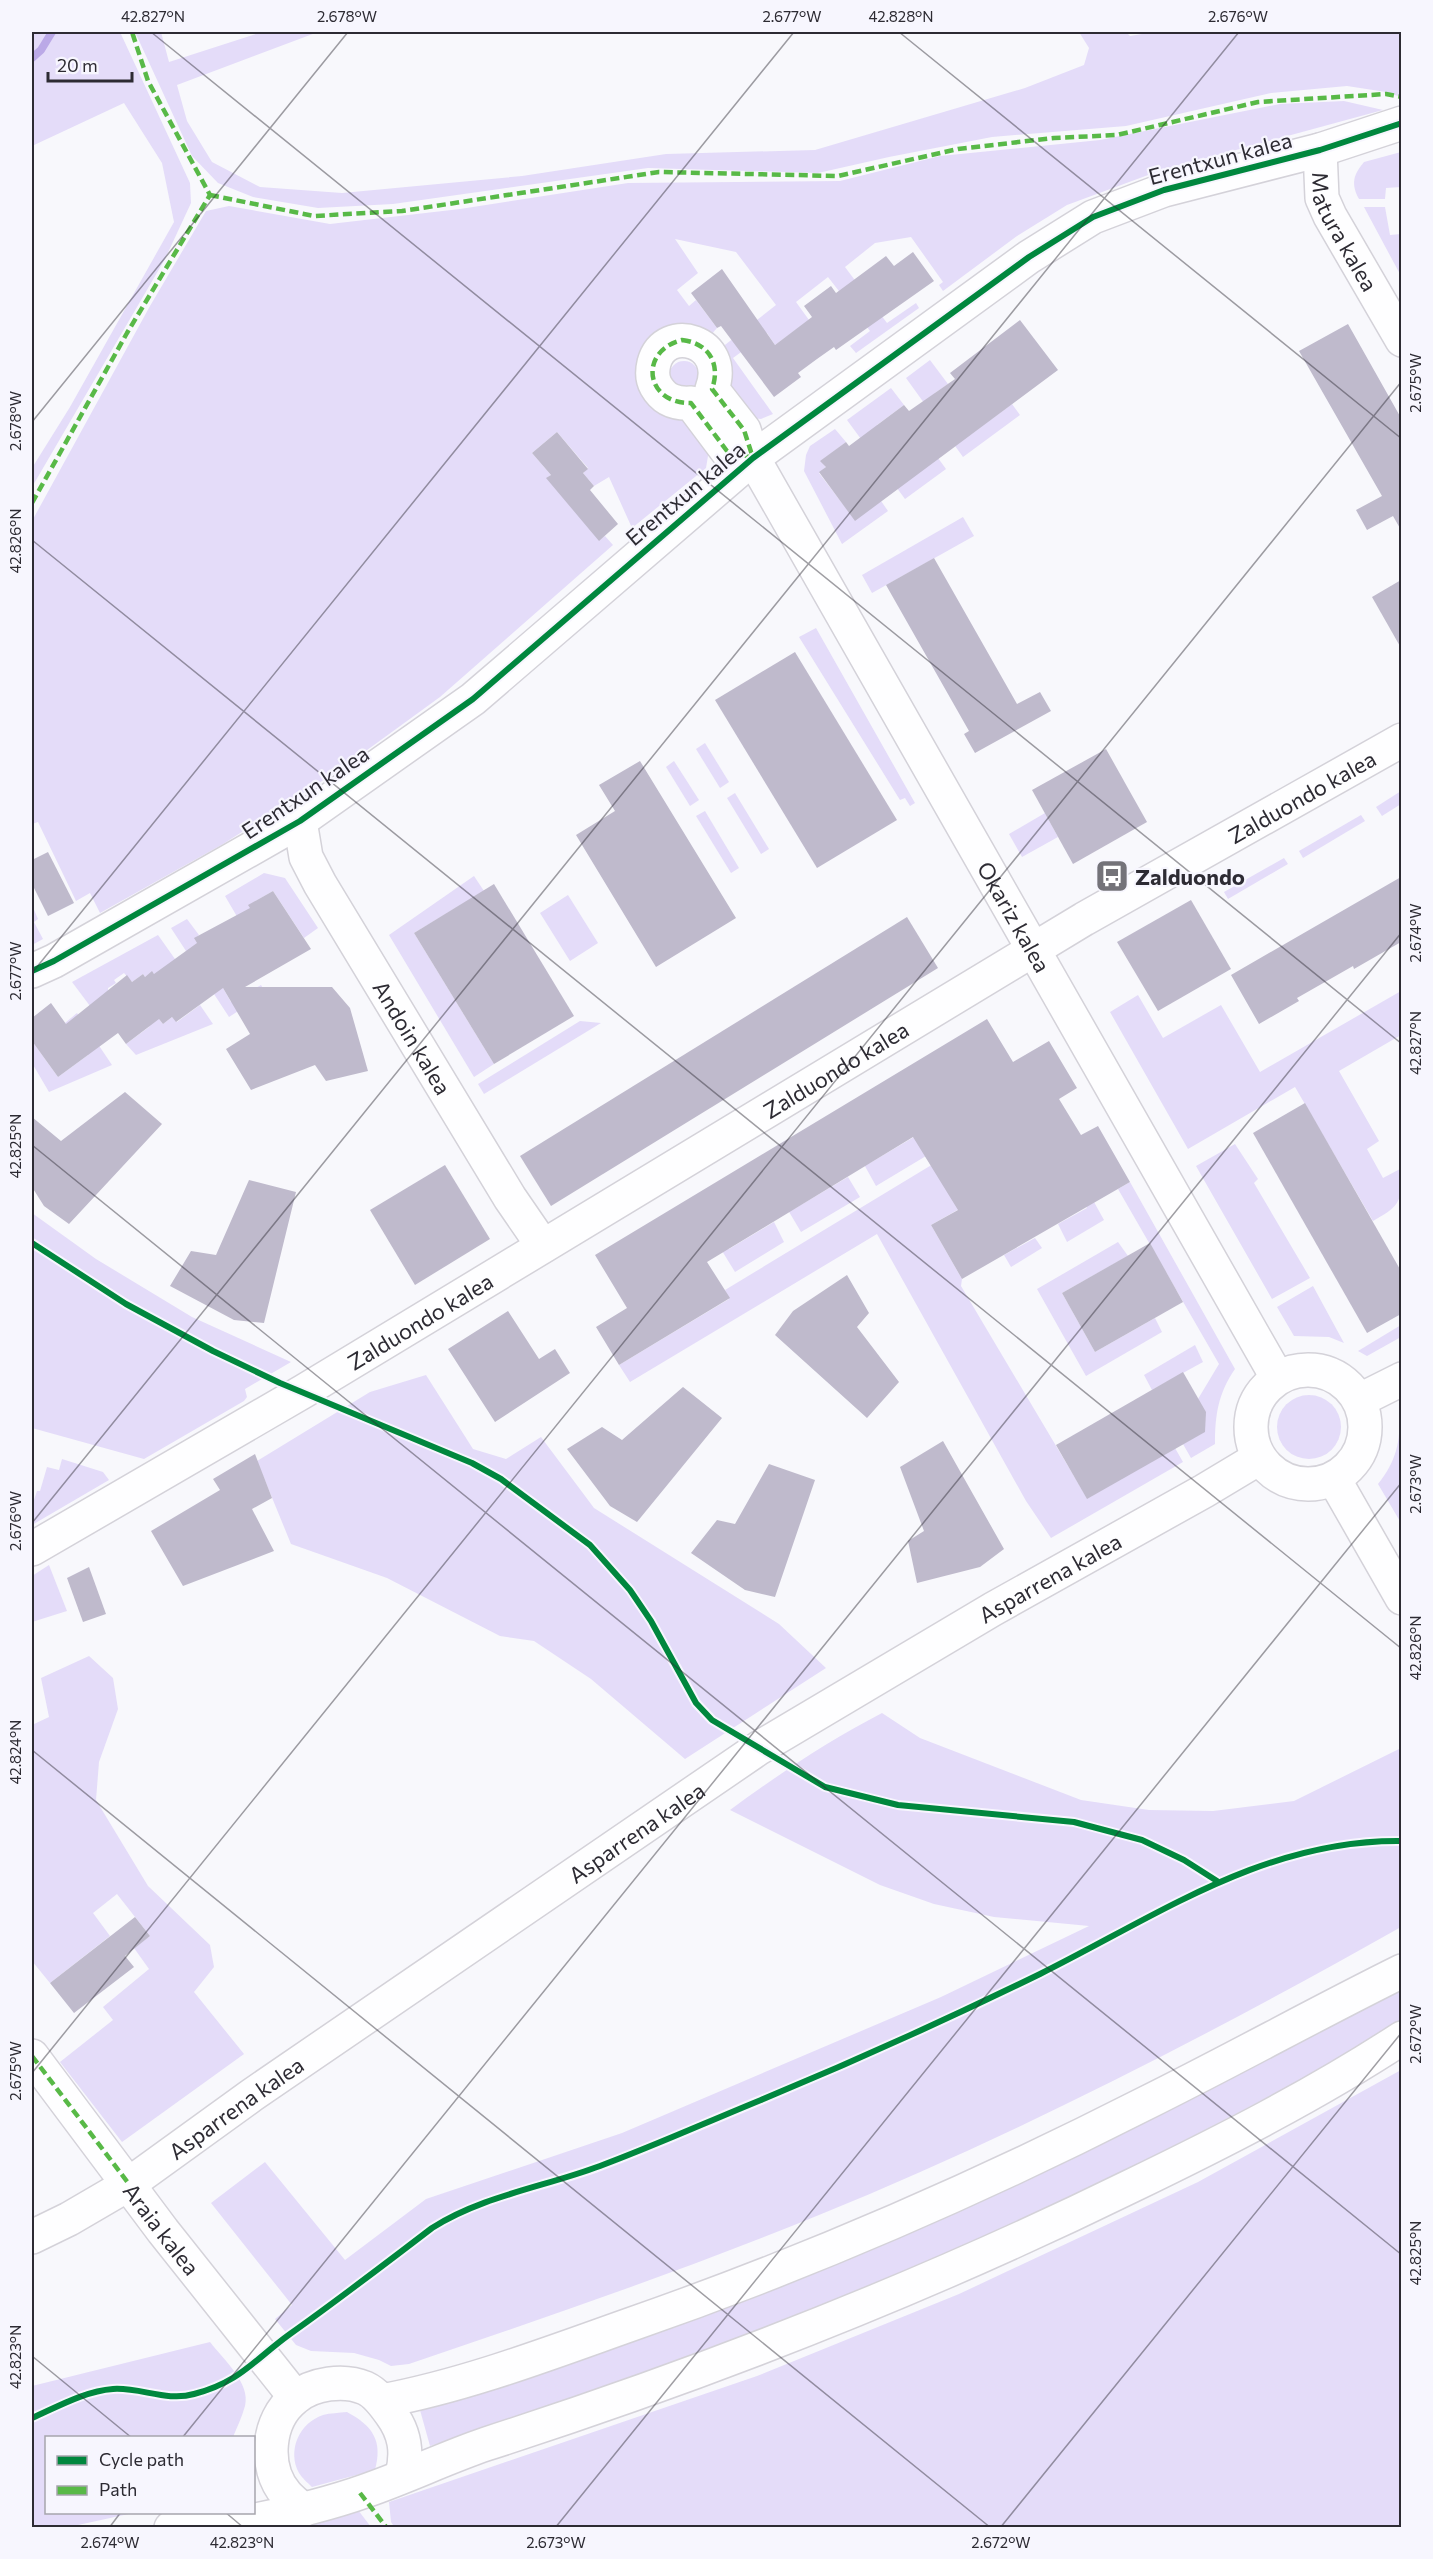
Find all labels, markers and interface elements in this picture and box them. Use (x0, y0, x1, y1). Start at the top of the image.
text: 42.827°N (121, 7, 185, 25)
text: 2.678°W (317, 7, 377, 25)
text: 2.677°W (763, 7, 821, 25)
text: 42.828°N (868, 7, 934, 25)
text: 2.676°W (1208, 7, 1268, 25)
scale bar (48, 45, 132, 83)
text: 20 m (57, 54, 98, 76)
street label: Erentxun kalea (1145, 126, 1295, 190)
street label: Matura kalea (1307, 171, 1384, 296)
text: 2.675°W (1406, 353, 1424, 413)
text: 2.678°W (6, 391, 24, 451)
street label: Erentxun kalea (620, 435, 750, 551)
text: 42.826°N (6, 508, 24, 574)
street label: Erentxun kalea (236, 740, 374, 844)
street label: Zalduondo kalea (1223, 744, 1380, 849)
street label: Okariz kalea (972, 856, 1057, 977)
bus stop icon: Zalduondo (1094, 858, 1130, 894)
place label: Zalduondo (1135, 863, 1245, 890)
text: 2.674°W (1406, 904, 1424, 963)
text: 2.677°W (6, 942, 24, 1000)
street label: Andoin kalea (368, 975, 457, 1099)
text: 42.827°N (1406, 1011, 1424, 1075)
street label: Zalduondo kalea (758, 1015, 913, 1124)
text: 42.825°N (6, 1114, 24, 1178)
street label: Zalduondo kalea (342, 1267, 497, 1375)
text: 2.673°W (1406, 1454, 1424, 1514)
text: 2.676°W (6, 1491, 24, 1551)
street label: Asparrena kalea (974, 1527, 1126, 1628)
text: 42.826°N (1406, 1615, 1424, 1681)
text: 42.824°N (6, 1720, 24, 1784)
street label: Asparrena kalea (563, 1776, 709, 1888)
text: 2.672°W (1406, 2004, 1424, 2064)
text: 2.675°W (6, 2041, 24, 2101)
street label: Asparrena kalea (163, 2050, 308, 2165)
street label: Araia kalea (118, 2177, 206, 2280)
text: 42.825°N (1406, 2221, 1424, 2285)
text: 42.823°N (6, 2325, 24, 2389)
legend (45, 2436, 255, 2514)
text: Cycle path (99, 2448, 184, 2470)
text: Path (99, 2478, 137, 2500)
text: 2.674°W (81, 2533, 140, 2551)
text: 42.823°N (210, 2533, 274, 2551)
text: 2.673°W (526, 2533, 586, 2551)
text: 2.672°W (971, 2533, 1031, 2551)

